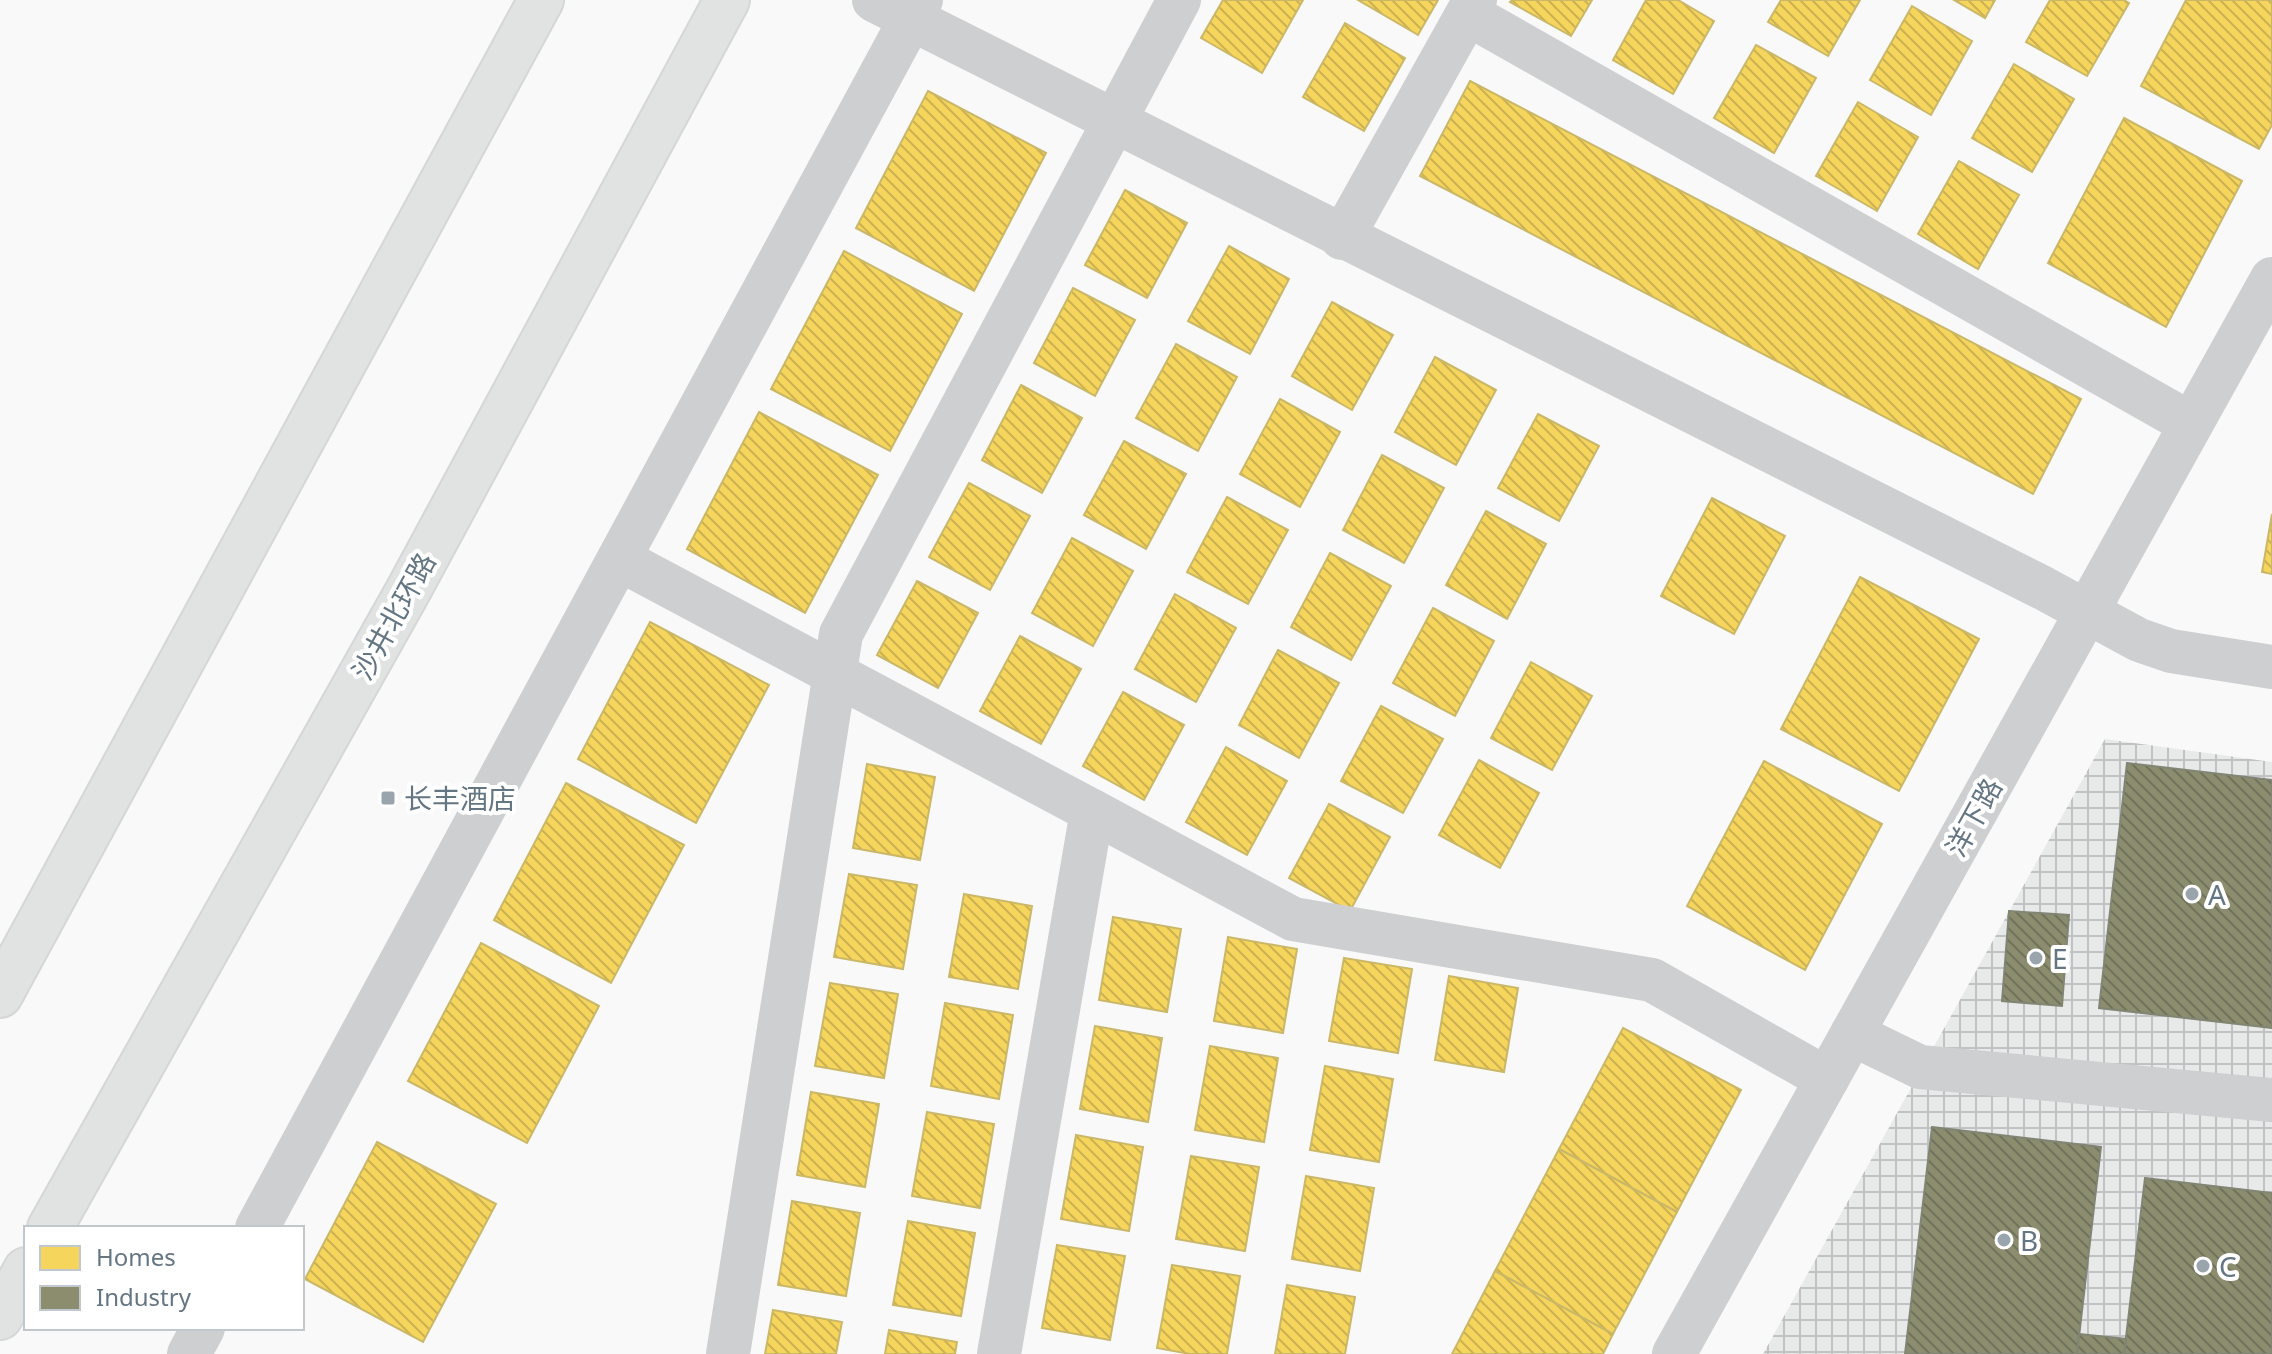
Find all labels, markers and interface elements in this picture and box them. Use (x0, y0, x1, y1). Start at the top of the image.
street label: 沙井北环路 (342, 546, 444, 686)
street label: 洋下路 (1936, 771, 2010, 863)
place label: 长丰酒店 (404, 779, 516, 817)
marker: 长丰酒店 (379, 789, 397, 807)
place label: A (2208, 875, 2226, 913)
marker: A (2183, 885, 2201, 903)
place label: E (2052, 939, 2068, 977)
marker: E (2027, 949, 2045, 967)
place label: B (2020, 1221, 2038, 1259)
legend (24, 1226, 304, 1330)
marker: B (1995, 1231, 2013, 1249)
text: Homes (96, 1240, 176, 1273)
place label: C (2219, 1247, 2237, 1285)
marker: C (2194, 1257, 2212, 1275)
text: Industry (96, 1280, 192, 1313)

